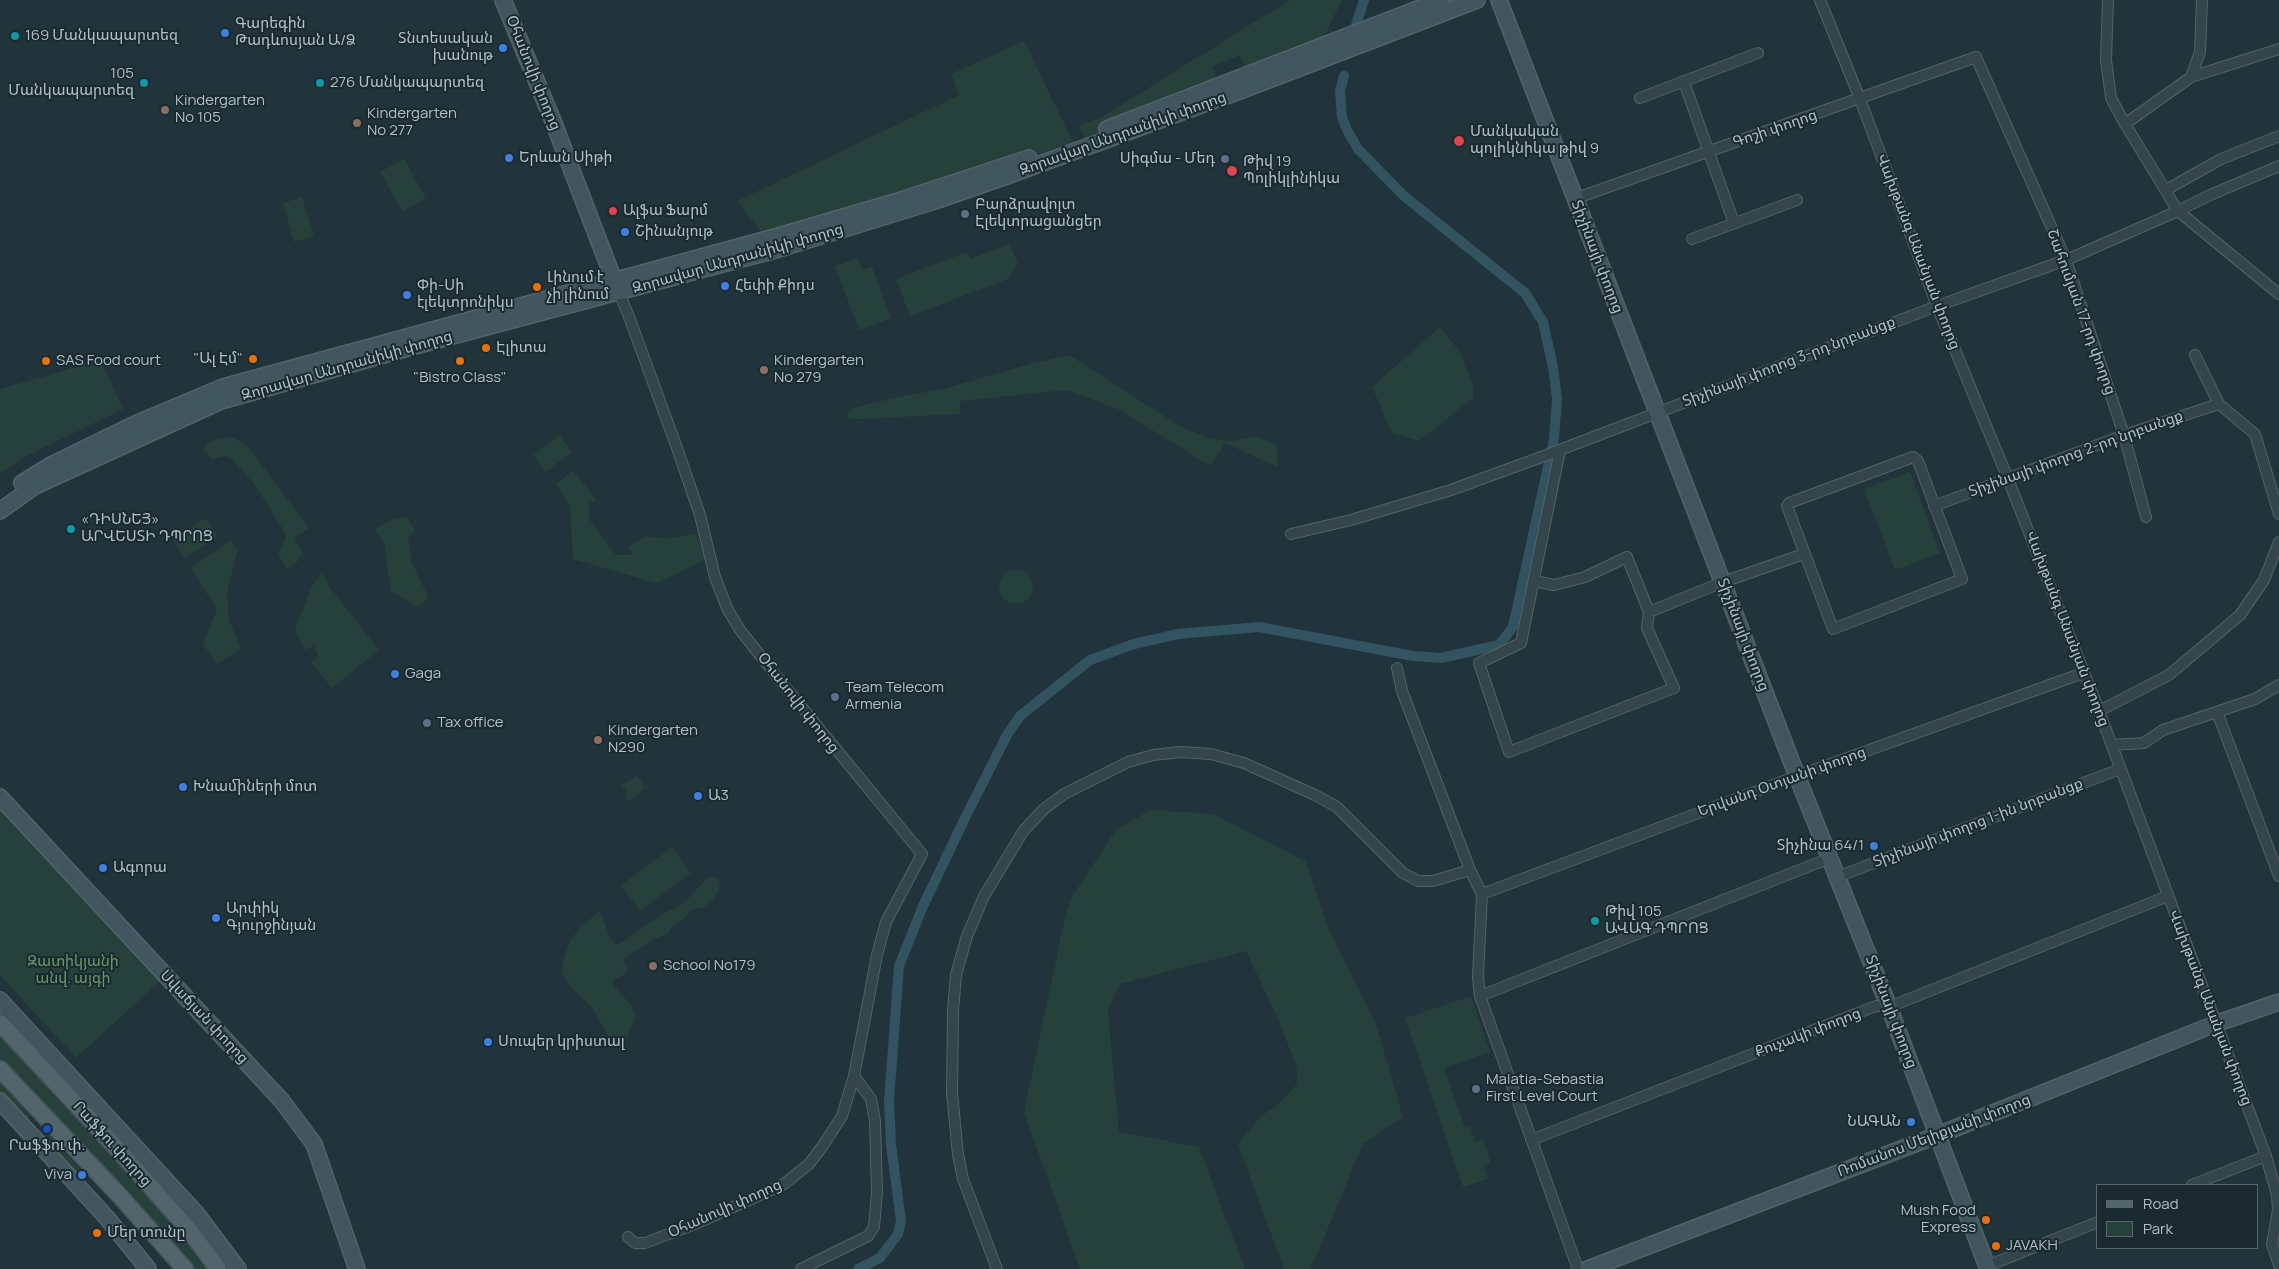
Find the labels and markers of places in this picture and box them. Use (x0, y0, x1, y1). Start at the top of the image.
place label: Գարեգին Թադևոսյան Ա/Ձ (235, 15, 356, 50)
place label: 169 Մանկապարտեզ (25, 27, 178, 45)
marker: Գարեգին Թադևոսյան Ա/Ձ (219, 27, 231, 39)
marker: 169 Մանկապարտեզ (9, 30, 21, 42)
place label: Տնտեսական խանութ (398, 30, 493, 65)
marker: Տնտեսական խանութ (497, 42, 509, 54)
place label: 105 Մանկապարտեզ (8, 65, 134, 100)
place label: 276 Մանկապարտեզ (330, 74, 484, 92)
marker: 105 Մանկապարտեզ (138, 77, 150, 89)
marker: 276 Մանկապարտեզ (314, 77, 326, 89)
place label: Kindergarten No 105 (175, 92, 265, 127)
marker: Kindergarten No 105 (159, 104, 171, 116)
place label: Kindergarten No 277 (367, 105, 457, 140)
marker: Kindergarten No 277 (351, 117, 363, 129)
place label: Մանկական պոլիկնիկա թիվ 9 (1470, 123, 1599, 158)
marker: Մանկական պոլիկնիկա թիվ 9 (1452, 134, 1466, 148)
place label: Երևան Սիթի (519, 149, 612, 167)
place label: Սիգմա - Մեդ (1120, 150, 1215, 168)
marker: Երևան Սիթի (503, 152, 515, 164)
marker: Սիգմա - Մեդ (1219, 153, 1231, 165)
place label: Թիվ 19 Պոլիկլինիկա (1243, 153, 1340, 188)
marker: Թիվ 19 Պոլիկլինիկա (1225, 164, 1239, 178)
place label: Բարձրավոլտ Էլեկտրացանցեր (975, 196, 1102, 231)
place label: Ալֆա Ֆարմ (623, 202, 708, 220)
marker: Ալֆա Ֆարմ (607, 205, 619, 217)
marker: Բարձրավոլտ Էլեկտրացանցեր (959, 208, 971, 220)
place label: Շինանյութ (635, 223, 713, 241)
marker: Շինանյութ (619, 226, 631, 238)
place label: Լինում է չի լինում (547, 269, 609, 304)
place label: Փի-Սի էլեկտրոնիկս (417, 277, 514, 312)
place label: Հեփի Քիդս (735, 277, 815, 295)
marker: Հեփի Քիդս (719, 280, 731, 292)
marker: Լինում է չի լինում (531, 281, 543, 293)
marker: Փի-Սի էլեկտրոնիկս (401, 289, 413, 301)
place label: Էլիտա (496, 339, 547, 357)
marker: Էլիտա (480, 342, 492, 354)
place label: "Ալ Էմ" (193, 350, 243, 368)
place label: SAS Food court (56, 352, 161, 370)
place label: Kindergarten No 279 (774, 352, 864, 387)
marker: "Ալ Էմ" (247, 353, 259, 365)
marker: SAS Food court (40, 355, 52, 367)
marker: "Bistro Class" (454, 355, 466, 367)
marker: Kindergarten No 279 (758, 364, 770, 376)
place label: "Bistro Class" (413, 369, 507, 387)
place label: «ԴԻՍՆԵՅ» ԱՐՎԵՍՏԻ ԴՊՐՈՑ (81, 511, 213, 546)
marker: «ԴԻՍՆԵՅ» ԱՐՎԵՍՏԻ ԴՊՐՈՑ (65, 523, 77, 535)
place label: Gaga (405, 665, 441, 683)
marker: Gaga (389, 668, 401, 680)
place label: Team Telecom Armenia (845, 679, 944, 714)
marker: Team Telecom Armenia (829, 691, 841, 703)
place label: Tax office (437, 714, 504, 732)
marker: Tax office (421, 717, 433, 729)
place label: Kindergarten N290 (608, 722, 698, 757)
marker: Kindergarten N290 (592, 734, 604, 746)
place label: Խնամիների մոտ (193, 778, 317, 796)
marker: Խնամիների մոտ (177, 781, 189, 793)
place label: Ա3 (708, 787, 729, 805)
marker: Ա3 (692, 790, 704, 802)
place label: Տիչինա 64/1 (1777, 837, 1864, 855)
marker: Տիչինա 64/1 (1868, 840, 1880, 852)
place label: Ագորա (113, 859, 167, 877)
marker: Ագորա (97, 862, 109, 874)
place label: Արփիկ Գյուրջինյան (226, 900, 316, 935)
place label: Թիվ 105 ԱՎԱԳ ԴՊՐՈՑ (1605, 903, 1709, 938)
marker: Արփիկ Գյուրջինյան (210, 912, 222, 924)
marker: Թիվ 105 ԱՎԱԳ ԴՊՐՈՑ (1589, 915, 1601, 927)
place label: School No179 (663, 957, 756, 975)
marker: School No179 (647, 960, 659, 972)
place label: Սուպեր կրիստալ (498, 1033, 625, 1051)
marker: Սուպեր կրիստալ (482, 1036, 494, 1048)
place label: Malatia-Sebastia First Level Court (1486, 1071, 1604, 1106)
marker: Malatia-Sebastia First Level Court (1470, 1083, 1482, 1095)
place label: ՆԱԳԱՆ (1847, 1113, 1901, 1131)
marker: ՆԱԳԱՆ (1905, 1116, 1917, 1128)
marker: Րաֆֆու փ. (41, 1123, 53, 1135)
place label: Րաֆֆու փ. (9, 1137, 85, 1155)
place label: Viva (44, 1166, 72, 1184)
marker: Viva (76, 1169, 88, 1181)
place label: Mush Food Express (1901, 1202, 1976, 1237)
marker: Mush Food Express (1980, 1214, 1992, 1226)
place label: Մեր տունը (107, 1224, 185, 1242)
marker: Մեր տունը (91, 1227, 103, 1239)
place label: JAVAKH (2006, 1237, 2058, 1255)
marker: JAVAKH (1990, 1240, 2002, 1252)

